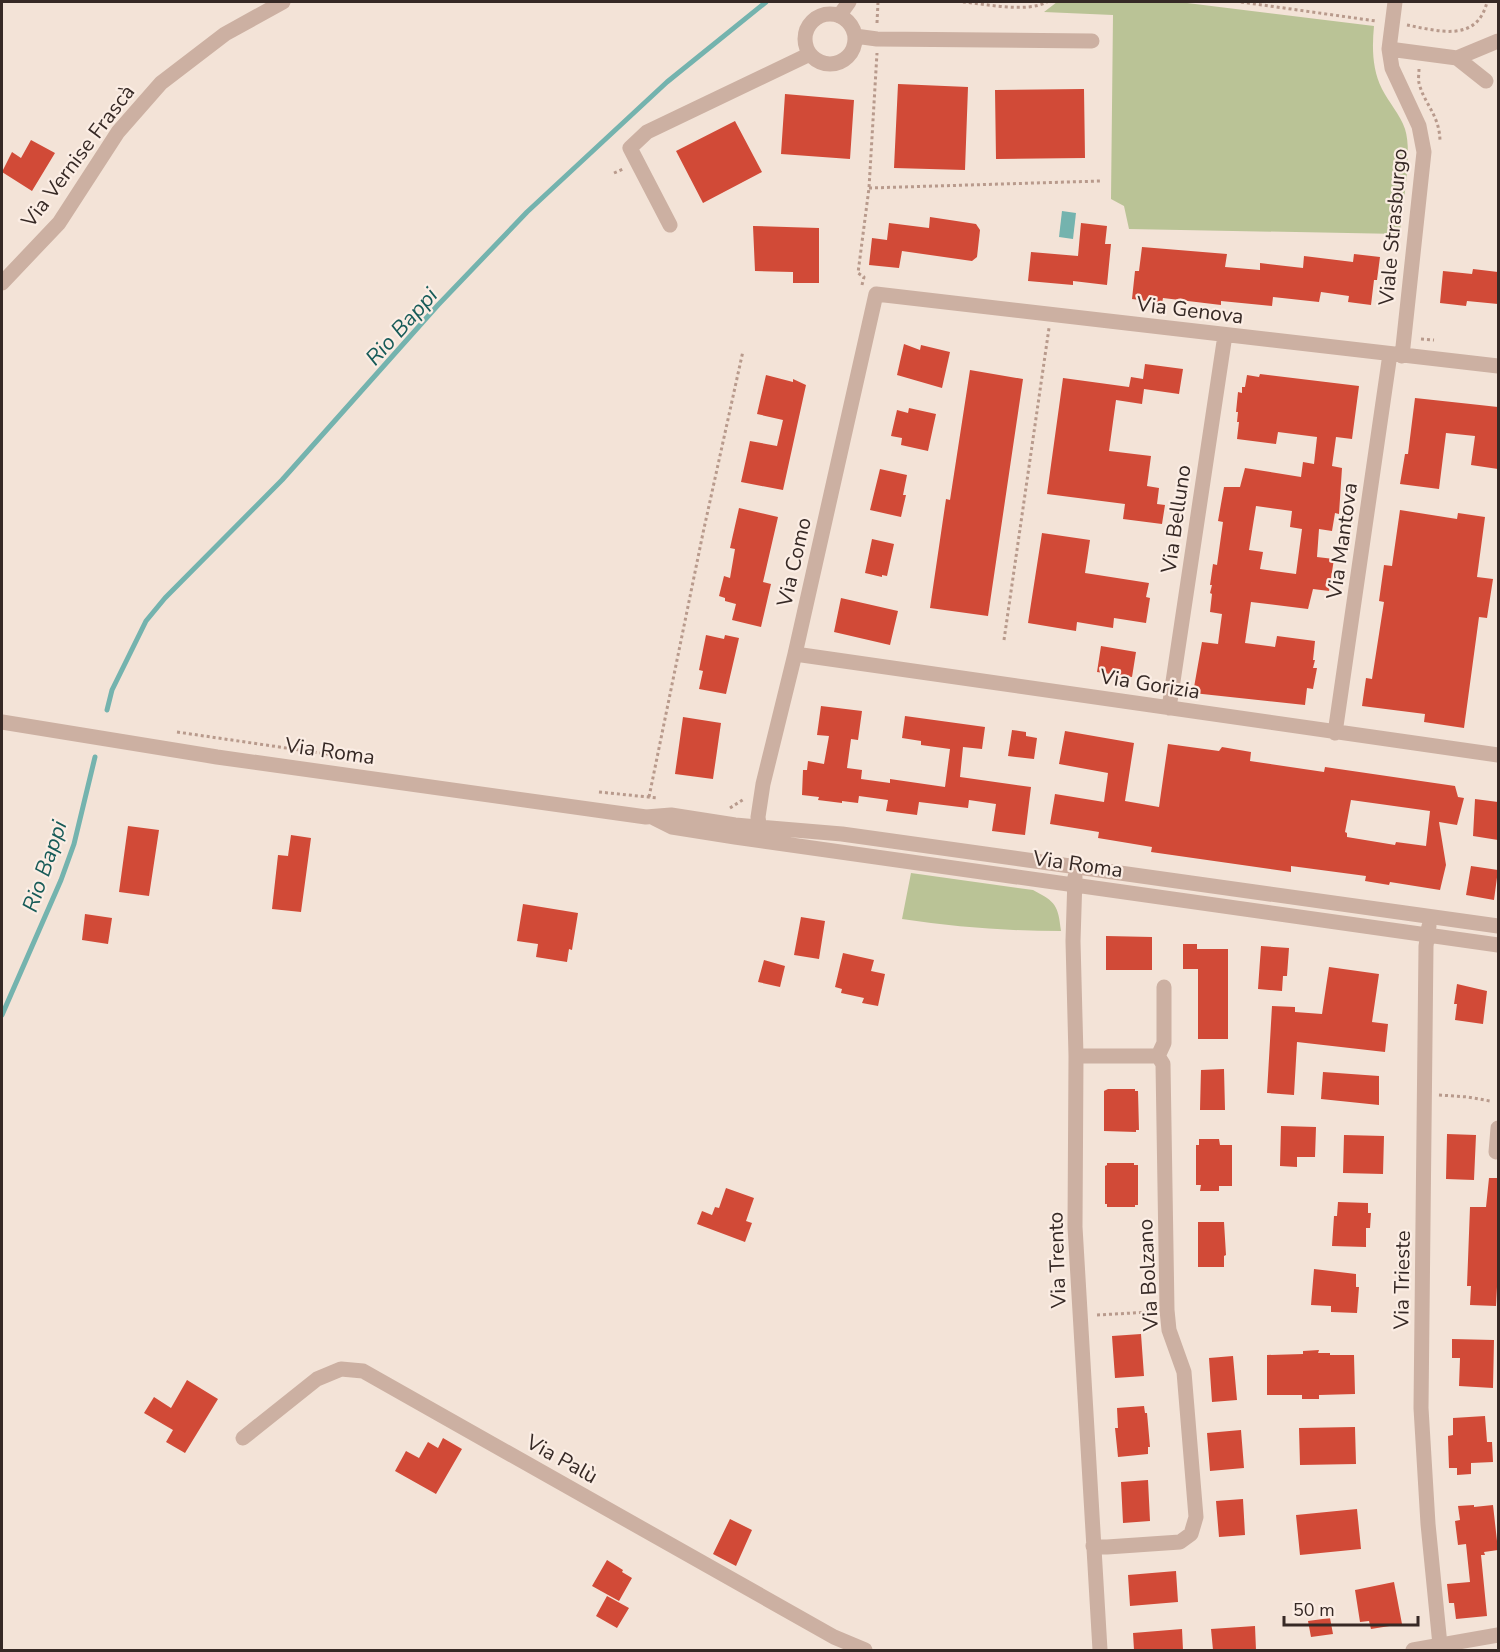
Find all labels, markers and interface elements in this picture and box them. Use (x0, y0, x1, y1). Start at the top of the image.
street label: Via Vernise Frascà (14, 79, 141, 234)
street label: Viale Strasburgo (1372, 147, 1414, 308)
water label: Rio Bappi (359, 281, 445, 372)
street label: Via Genova (1134, 289, 1245, 330)
street label: Via Belluno (1154, 463, 1197, 576)
street label: Via Mantova (1320, 481, 1364, 602)
street label: Via Como (770, 515, 818, 610)
street label: Via Gorizia (1097, 662, 1202, 706)
street label: Via Roma (282, 731, 377, 771)
water label: Rio Bappi (15, 816, 75, 916)
street label: Via Roma (1030, 844, 1125, 884)
street label: Via Trento (1041, 1211, 1073, 1310)
street label: Via Bolzano (1131, 1218, 1165, 1333)
street label: Via Trieste (1387, 1230, 1417, 1331)
street label: Via Palù (520, 1427, 603, 1490)
scale bar (1284, 1589, 1418, 1627)
text: 50 m (1293, 1598, 1335, 1622)

